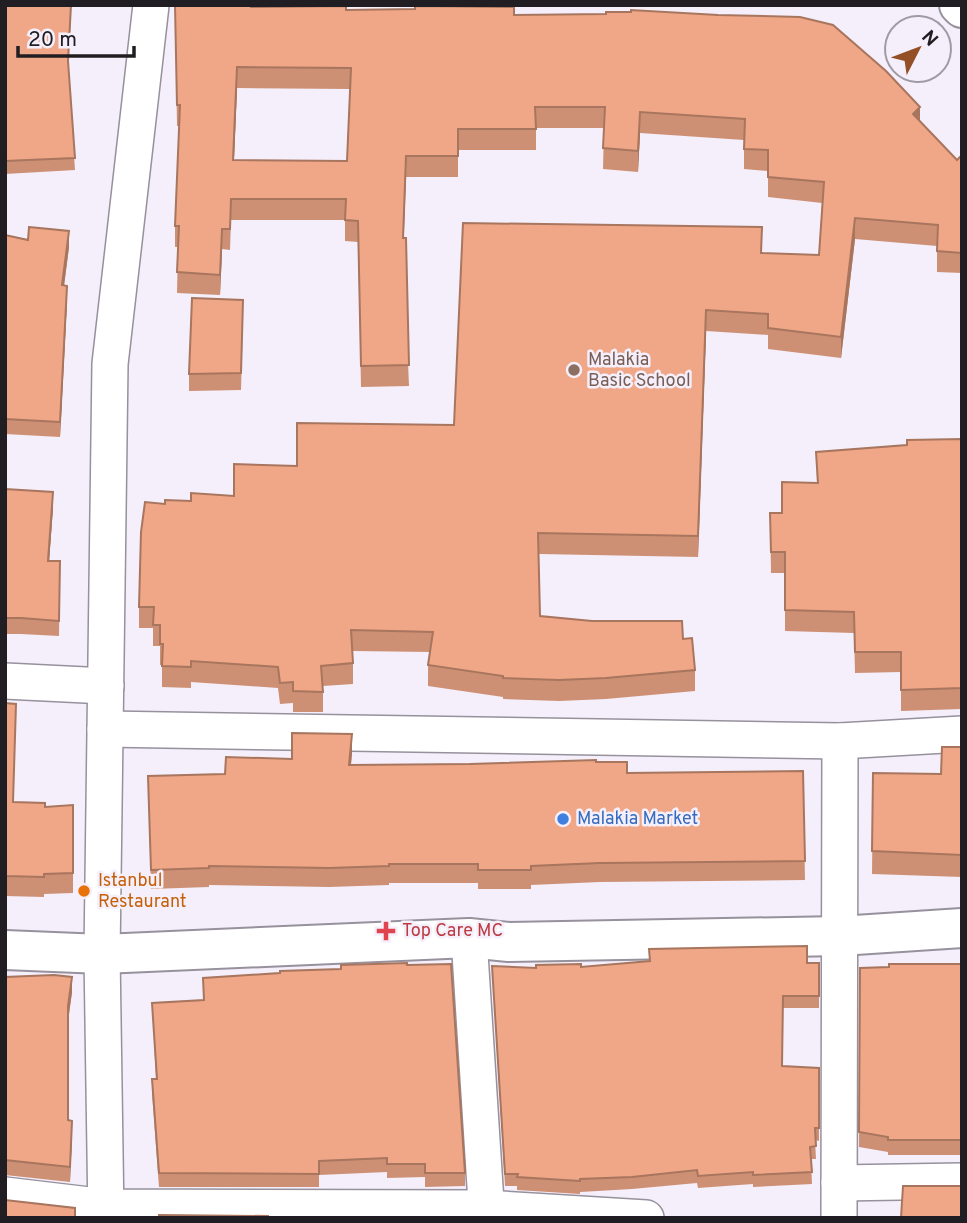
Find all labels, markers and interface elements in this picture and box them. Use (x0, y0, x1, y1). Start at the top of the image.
scale bar (18, 14, 133, 58)
north arrow (883, 14, 953, 84)
text: N (916, 26, 943, 52)
text: 20 m (28, 27, 77, 54)
place label: Malakia Basic School (588, 349, 691, 393)
marker: Malakia Basic School (566, 362, 582, 378)
place label: Malakia Market (577, 808, 698, 831)
marker: Malakia Market (555, 811, 571, 827)
place label: Istanbul Restaurant (98, 870, 187, 914)
marker: Istanbul Restaurant (76, 883, 92, 899)
place label: Top Care MC (402, 920, 503, 943)
marker: Top Care MC (376, 921, 396, 941)

